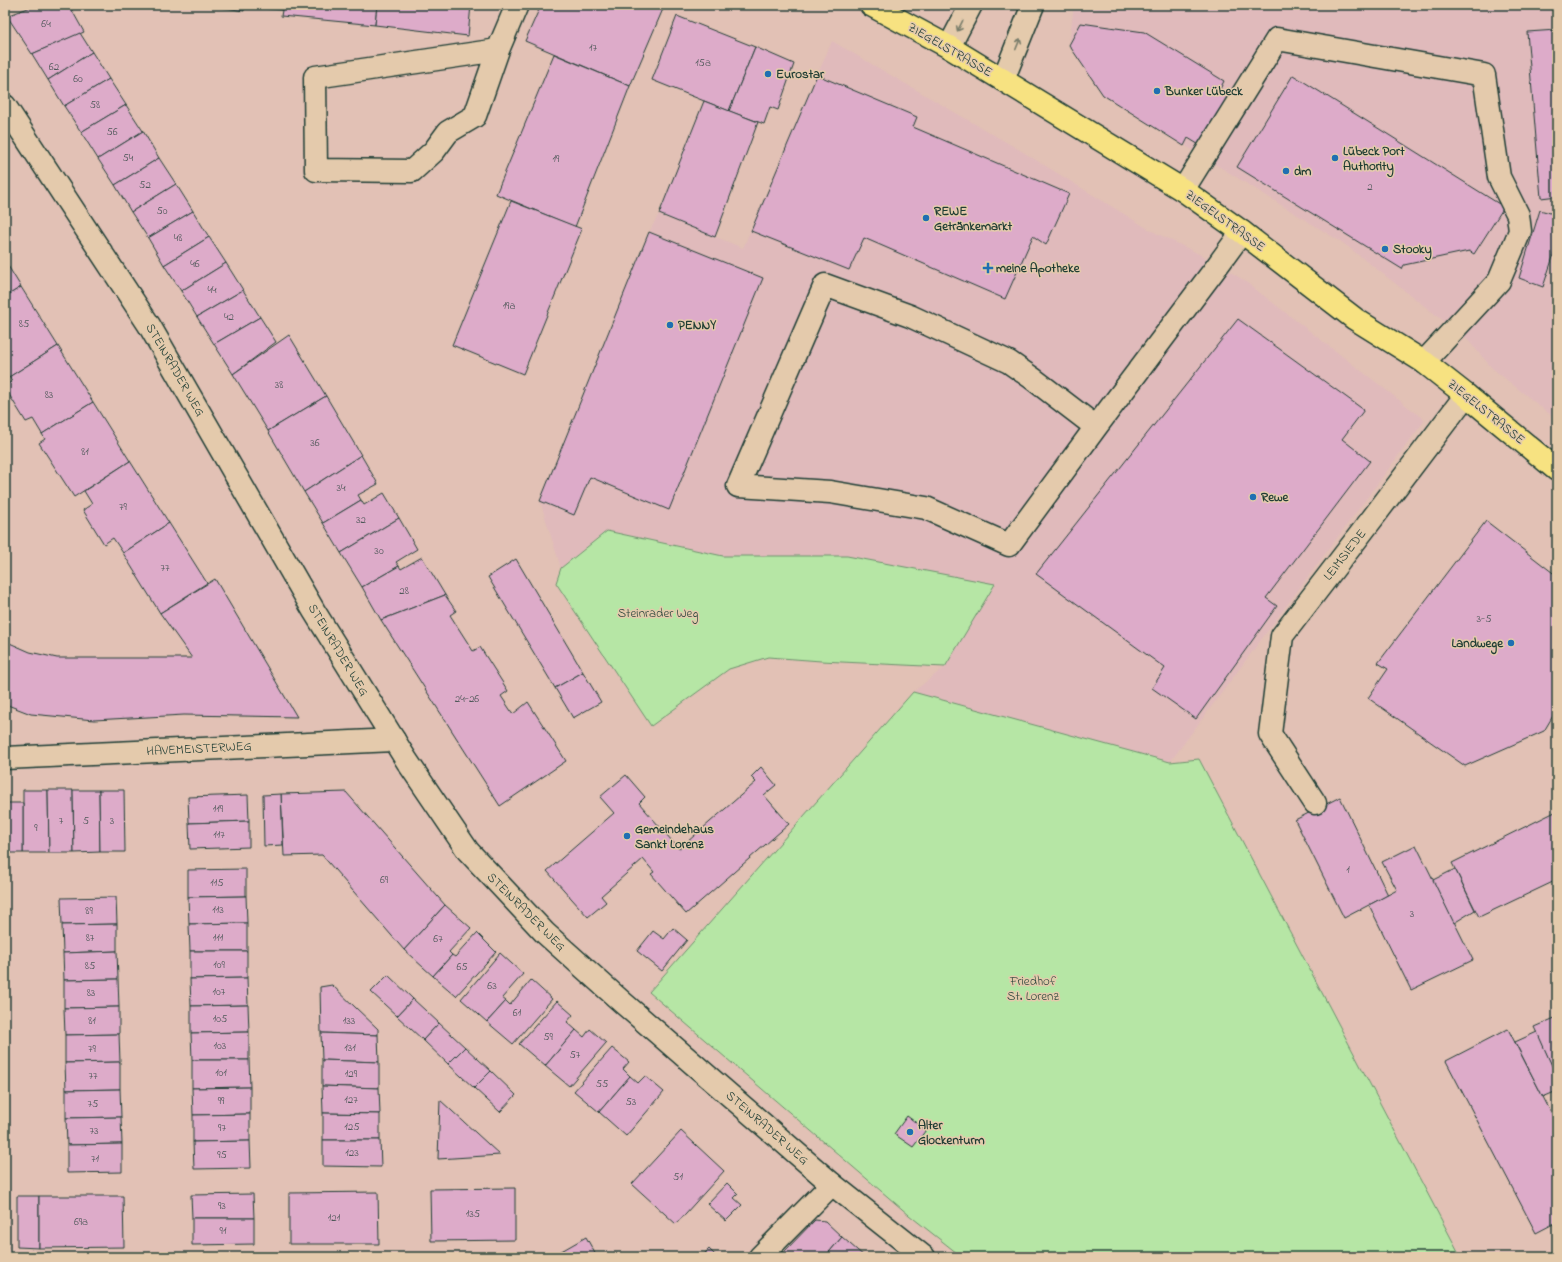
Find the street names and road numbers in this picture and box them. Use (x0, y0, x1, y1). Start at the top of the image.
street label: ZIEGELSTRASSE (904, 18, 996, 82)
street label: ZIEGELSTRASSE (1181, 185, 1269, 257)
street label: STEINRADER WEG (141, 320, 209, 420)
street label: ZIEGELSTRASSE (1443, 375, 1529, 449)
street label: LEIMSIEDE (1319, 525, 1371, 585)
street label: STEINRADER WEG (303, 600, 373, 700)
street label: HAVEMEISTERWEG (146, 737, 252, 761)
street label: STEINRADER WEG (482, 868, 570, 956)
street label: STEINRADER WEG (721, 1086, 813, 1170)

